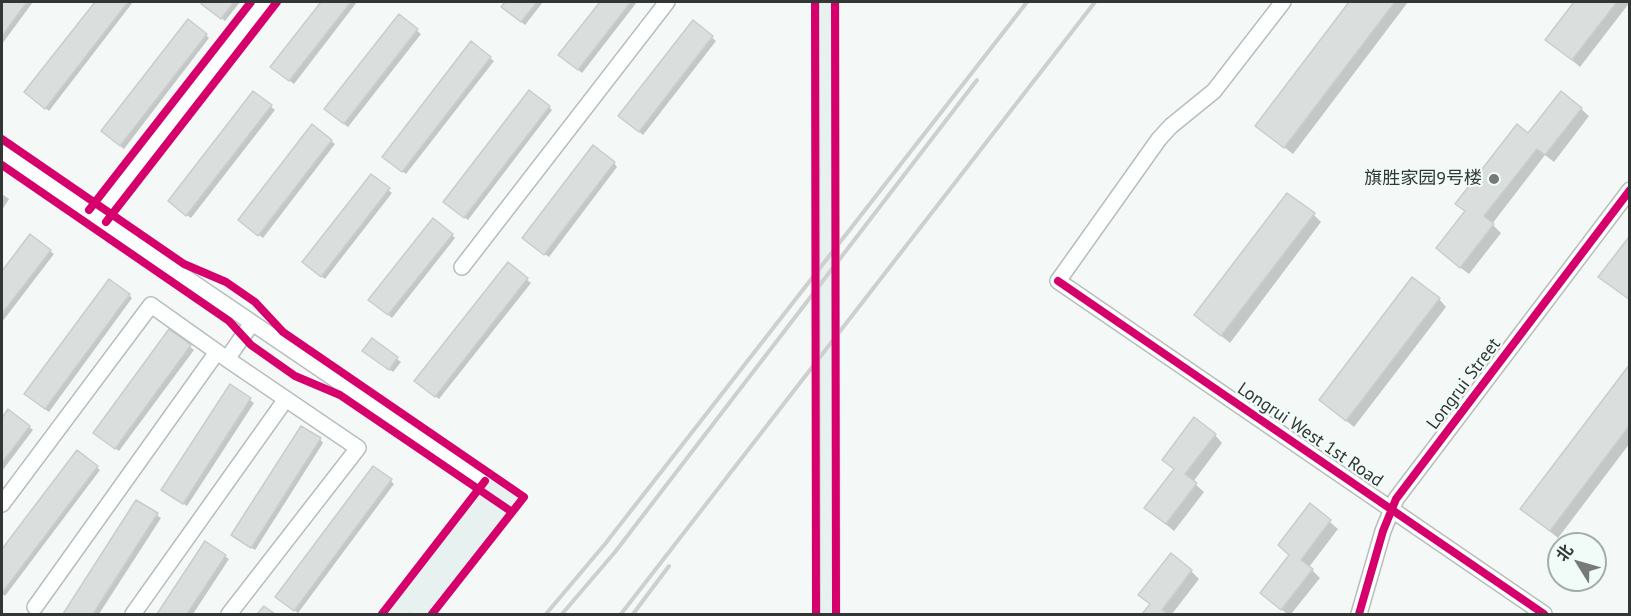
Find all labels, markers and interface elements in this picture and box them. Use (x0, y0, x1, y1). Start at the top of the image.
place label: 旗胜家园9号楼 (1364, 168, 1482, 190)
marker: 旗胜家园9号楼 (1487, 172, 1501, 186)
street label: Longrui Street (1423, 334, 1505, 434)
street label: Longrui West 1st Road (1233, 378, 1387, 492)
north arrow (1547, 532, 1607, 592)
text: 北 (1551, 540, 1577, 565)

